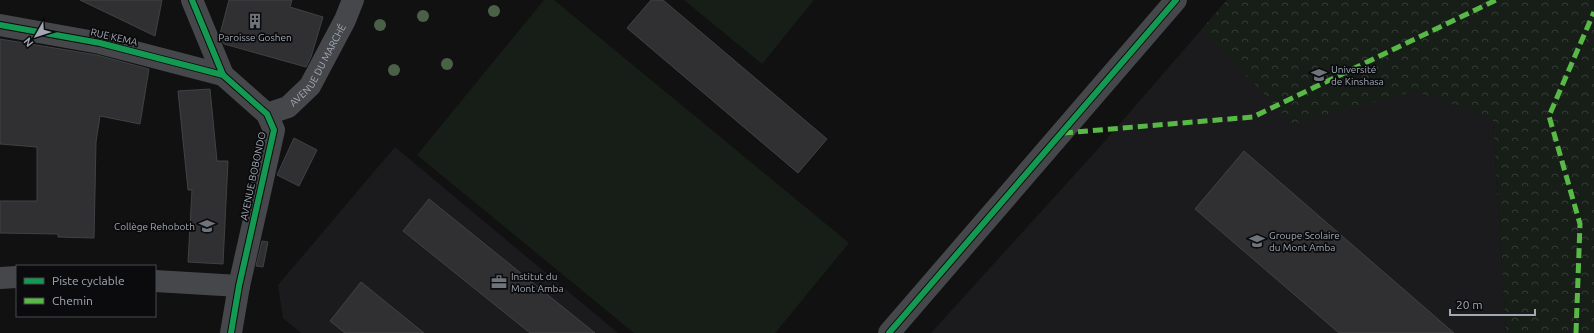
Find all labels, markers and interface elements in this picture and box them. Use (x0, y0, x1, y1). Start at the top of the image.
building icon: Paroisse Goshen (246, 12, 264, 30)
north arrow (16, 16, 56, 56)
street label: AVENUE DU MARCHÉ (287, 21, 348, 108)
street label: RUE KEMA (89, 26, 139, 48)
place label: Paroisse Goshen (218, 32, 292, 43)
text: N (21, 35, 35, 49)
place label: Université de Kinshasa (1331, 64, 1384, 87)
school or university icon: Université de Kinshasa (1310, 66, 1328, 84)
street label: AVENUE BOBONDO (238, 131, 268, 221)
school or university icon: Collège Rehoboth (198, 217, 216, 235)
place label: Collège Rehoboth (114, 221, 195, 232)
place label: Groupe Scolaire du Mont Amba (1269, 230, 1340, 253)
school or university icon: Groupe Scolaire du Mont Amba (1248, 232, 1266, 250)
legend (16, 265, 156, 317)
place label: Institut du Mont Amba (511, 271, 564, 294)
office icon: Institut du Mont Amba (490, 273, 508, 291)
text: Piste cyclable (52, 274, 125, 287)
scale bar (1450, 291, 1535, 317)
text: Chemin (52, 294, 93, 307)
text: 20 m (1456, 298, 1483, 311)

